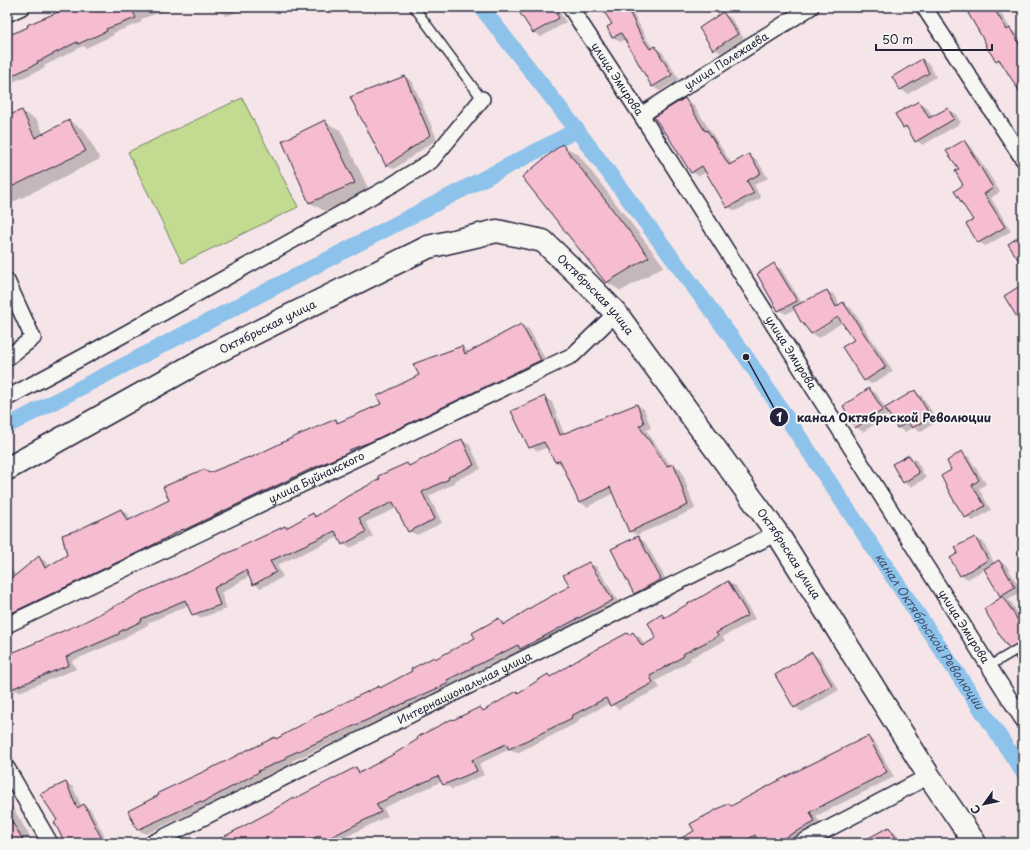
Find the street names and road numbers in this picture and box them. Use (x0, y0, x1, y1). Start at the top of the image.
street label: улица Полежаева (681, 27, 772, 94)
street label: улица Эмирова (587, 39, 648, 119)
street label: Октябрьская улица (553, 250, 638, 338)
street label: Октябрьская улица (216, 295, 319, 358)
street label: улица Эмирова (762, 312, 821, 393)
street label: улица Буйнакского (266, 447, 367, 507)
street label: Октябрьская улица (753, 504, 825, 602)
street label: улица Эмирова (935, 586, 994, 667)
street label: Интернациональная улица (394, 647, 535, 728)

